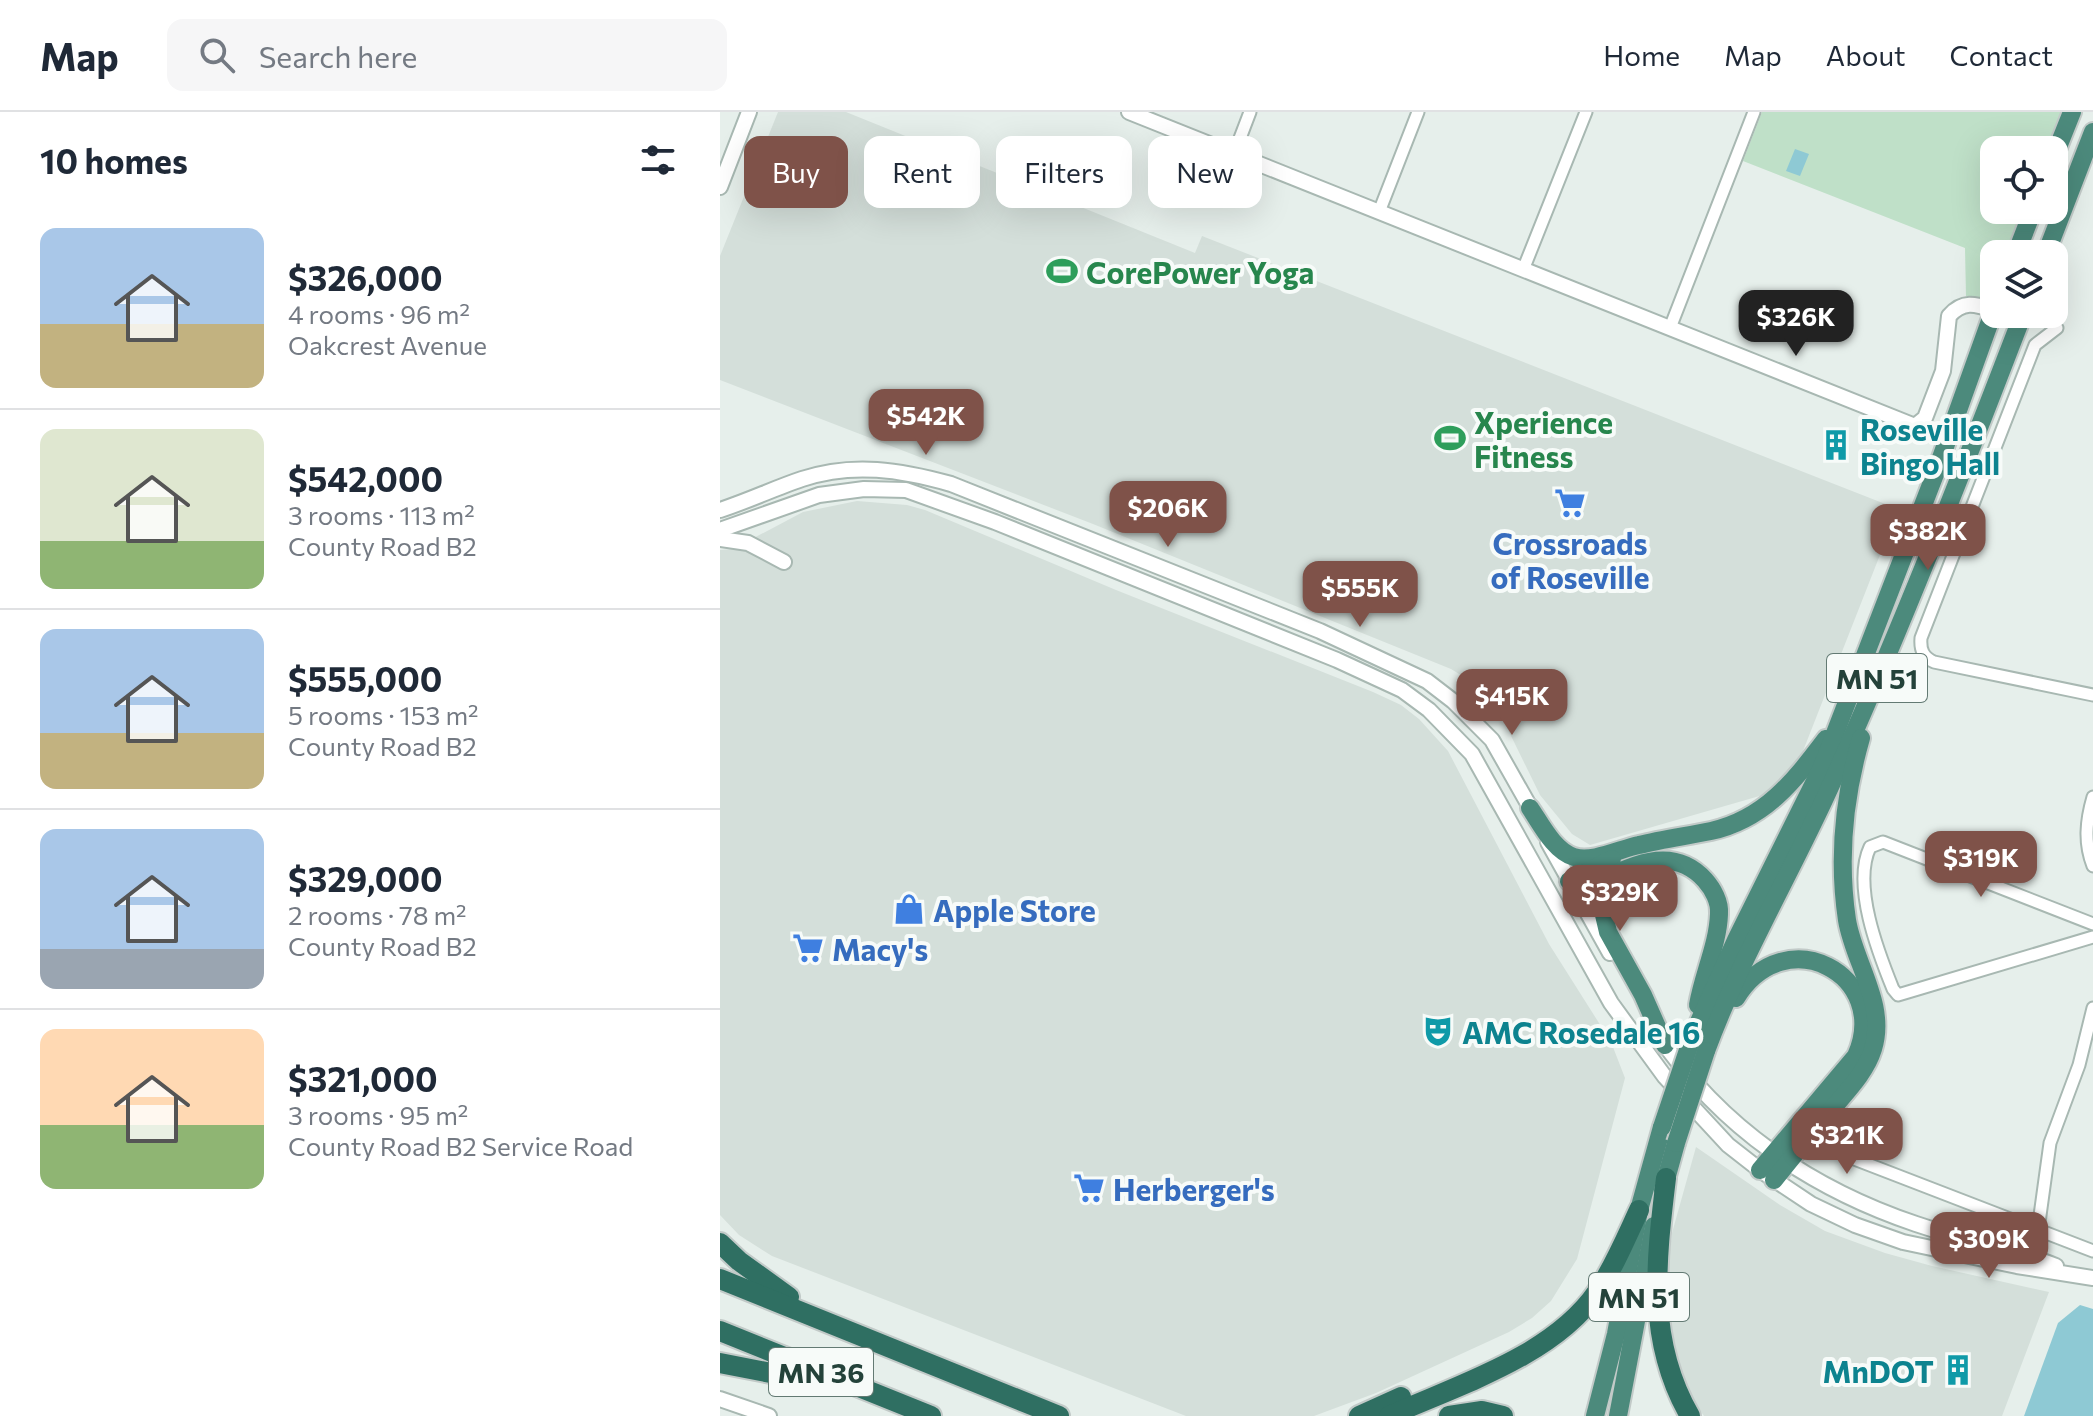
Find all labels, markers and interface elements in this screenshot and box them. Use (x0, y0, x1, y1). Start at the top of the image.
search box (167, 19, 727, 91)
text: Map (40, 32, 119, 79)
icon: search (195, 33, 239, 77)
text: Search here (259, 37, 417, 74)
text: Home (1603, 38, 1680, 72)
text: Map (1724, 38, 1782, 72)
text: About (1826, 38, 1906, 72)
text: Contact (1950, 38, 2053, 72)
chip: Buy (744, 136, 848, 208)
chip: Rent (864, 136, 980, 208)
chip: Filters (996, 136, 1132, 208)
chip: New (1148, 136, 1262, 208)
map controls (1980, 136, 2068, 328)
button: locate (1980, 136, 2068, 224)
icon: filters (636, 138, 680, 182)
text: 10 homes (40, 139, 188, 181)
button: layers (1980, 240, 2068, 328)
place label: CorePower Yoga (1086, 253, 1314, 290)
sports icon: CorePower Yoga (1045, 254, 1079, 288)
text: $326,000 (288, 256, 443, 298)
icon: home (104, 260, 200, 356)
pin: $326K (1740, 290, 1852, 358)
text: 4 rooms · 96 m² (288, 298, 470, 329)
text: $326K (1757, 300, 1835, 331)
text: Oakcrest Avenue (288, 329, 487, 360)
pin: $542K (870, 389, 982, 457)
text: $542K (887, 399, 965, 430)
place label: Xperience Fitness (1474, 403, 1613, 474)
place label: Roseville Bingo Hall (1860, 410, 2000, 481)
sports icon: Xperience Fitness (1433, 421, 1467, 455)
building icon: Roseville Bingo Hall (1819, 428, 1853, 462)
text: $542,000 (288, 457, 443, 499)
icon: home (104, 461, 200, 557)
pin: $206K (1112, 481, 1224, 549)
supermarket icon: Crossroads of Roseville (1553, 486, 1587, 520)
text: $206K (1127, 491, 1209, 522)
text: 3 rooms · 113 m² (288, 499, 475, 530)
pin: $382K (1872, 504, 1984, 572)
text: $382K (1889, 514, 1967, 545)
place label: Crossroads of Roseville (1490, 524, 1650, 595)
text: County Road B2 (288, 530, 477, 561)
pin: $555K (1304, 561, 1416, 629)
text: $555K (1321, 571, 1399, 602)
road number: MN 51 (1827, 654, 1927, 702)
text: $555,000 (288, 657, 442, 699)
icon: home (104, 661, 200, 757)
pin: $415K (1456, 669, 1568, 737)
text: $415K (1474, 679, 1550, 710)
text: 5 rooms · 153 m² (288, 699, 479, 730)
text: County Road B2 (288, 730, 477, 761)
pin: $319K (1925, 831, 2037, 899)
text: $319K (1943, 841, 2019, 872)
text: $329,000 (288, 857, 443, 899)
icon: home (104, 861, 200, 957)
pin: $329K (1564, 865, 1676, 933)
text: $329K (1581, 875, 1659, 906)
place label: Apple Store (933, 891, 1096, 928)
shop icon: Apple Store (892, 892, 926, 926)
text: 2 rooms · 78 m² (288, 899, 467, 930)
text: County Road B2 (288, 930, 477, 961)
place label: Macy's (832, 930, 928, 967)
supermarket icon: Macy's (791, 931, 825, 965)
place label: AMC Rosedale 16 (1462, 1013, 1700, 1050)
theatre icon: AMC Rosedale 16 (1421, 1014, 1455, 1048)
text: $321,000 (288, 1057, 438, 1099)
icon: home (104, 1061, 200, 1157)
text: 3 rooms · 95 m² (288, 1099, 468, 1130)
pin: $321K (1791, 1108, 1903, 1176)
text: $321K (1810, 1118, 1884, 1149)
text: County Road B2 Service Road (288, 1130, 633, 1161)
place label: Herberger's (1113, 1170, 1275, 1207)
supermarket icon: Herberger's (1072, 1171, 1106, 1205)
pin: $309K (1933, 1212, 2045, 1280)
text: $309K (1948, 1222, 2030, 1253)
road number: MN 51 (1589, 1273, 1689, 1321)
road number: MN 36 (769, 1348, 873, 1396)
place label: MnDOT (1823, 1352, 1934, 1389)
building icon: MnDOT (1941, 1353, 1975, 1387)

